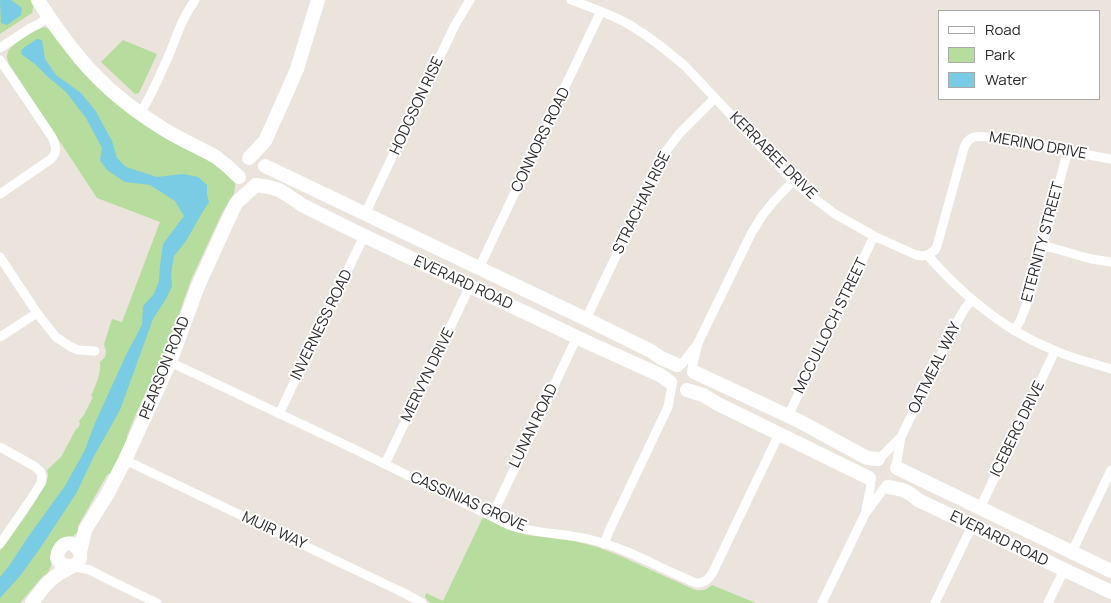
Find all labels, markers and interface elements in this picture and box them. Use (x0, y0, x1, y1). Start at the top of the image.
legend (938, 10, 1101, 100)
text: Road (985, 19, 1021, 40)
text: Park (985, 44, 1015, 65)
street label: HODGSON RISE (386, 54, 448, 158)
text: Water (985, 69, 1027, 90)
street label: CONNORS ROAD (508, 85, 574, 195)
street label: KERRABEE DRIVE (726, 109, 820, 203)
street label: MERINO DRIVE (988, 129, 1088, 163)
street label: STRACHAN RISE (609, 149, 675, 257)
street label: ETERNITY STREET (1018, 180, 1068, 304)
street label: EVERARD ROAD (411, 252, 515, 314)
street label: MCCULLOCH STREET (790, 255, 872, 397)
street label: INVERNESS ROAD (287, 267, 357, 383)
street label: PEARSON ROAD (136, 314, 194, 422)
street label: OATMEAL WAY (905, 319, 965, 417)
street label: MERVYN DRIVE (398, 325, 458, 425)
street label: ICEBERG DRIVE (987, 378, 1049, 480)
street label: LUNAN ROAD (506, 381, 562, 471)
street label: CASSINIAS GROVE (407, 468, 529, 536)
street label: EVERARD ROAD (947, 507, 1051, 571)
street label: MUIR WAY (239, 508, 309, 554)

